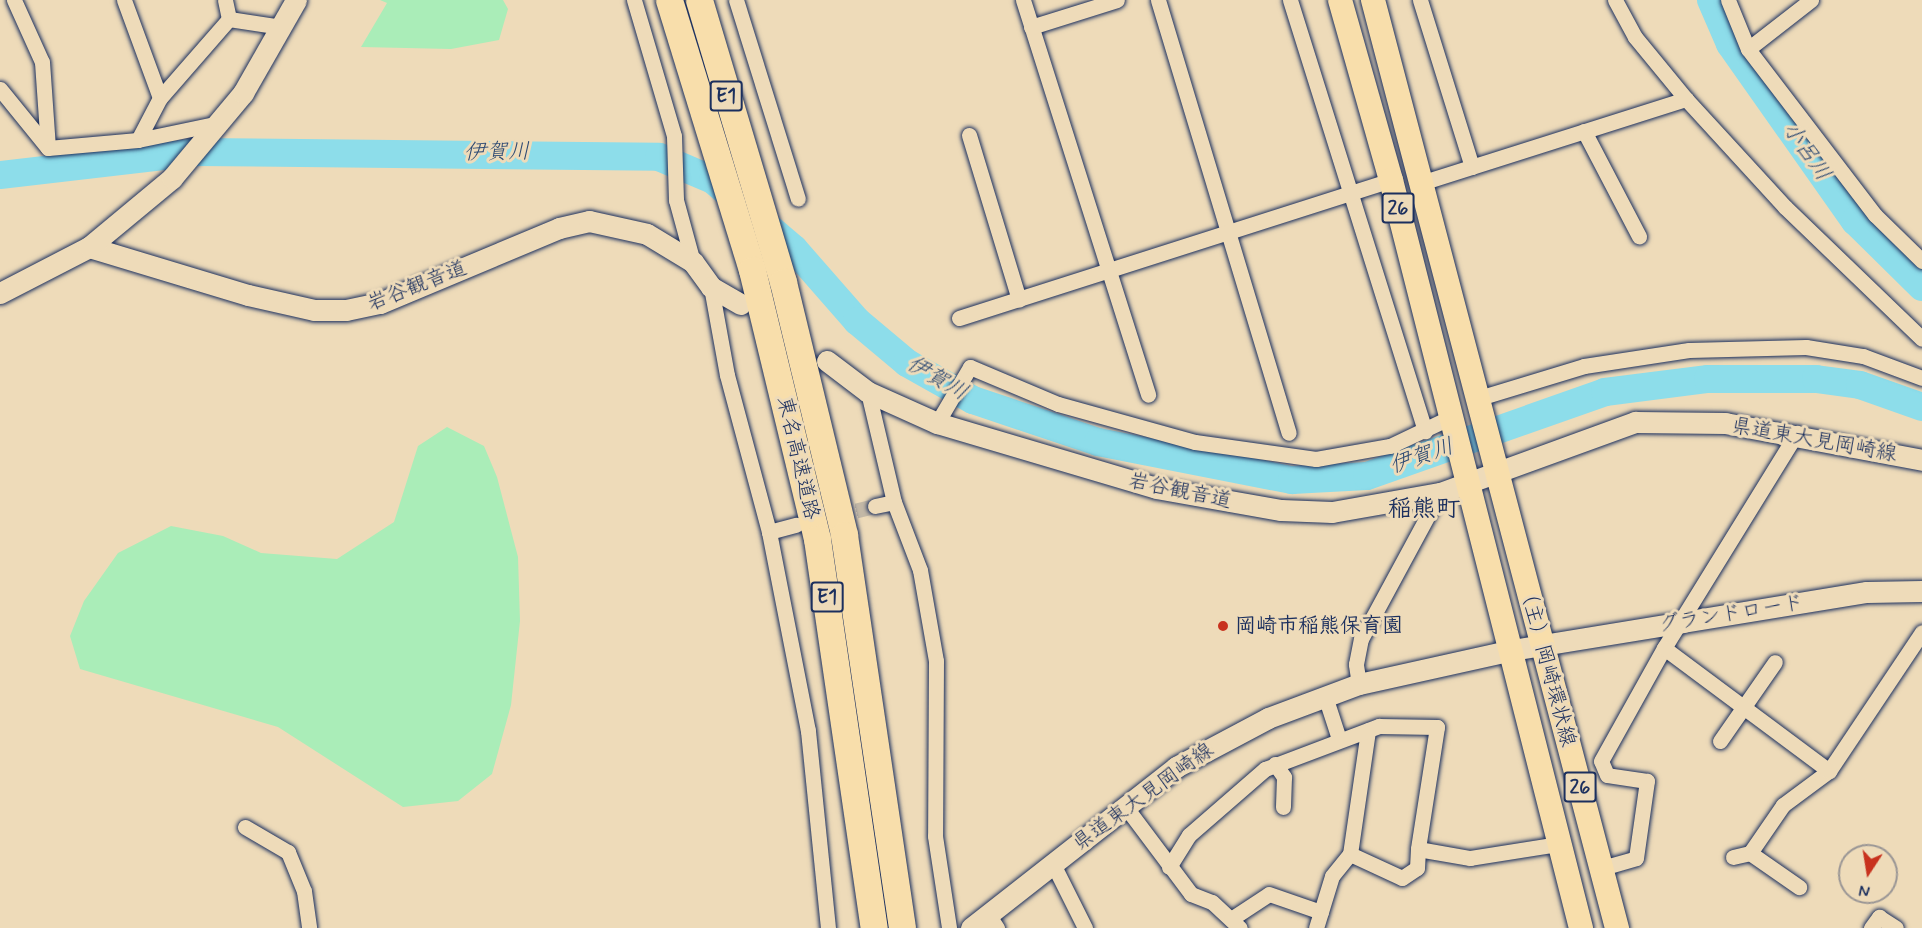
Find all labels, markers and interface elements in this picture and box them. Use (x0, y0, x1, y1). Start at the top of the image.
road number: E1 (710, 79, 742, 113)
water label: 小呂川 (1776, 117, 1836, 187)
water label: 伊賀川 (464, 139, 530, 167)
road number: 26 (1382, 191, 1414, 225)
street label: 岩谷観音道 (363, 255, 471, 317)
water label: 伊賀川 (902, 351, 972, 407)
street label: 東名高速道路 (772, 394, 824, 522)
street label: 県道東大見岡崎線 (1729, 413, 1899, 467)
water label: 伊賀川 (1387, 434, 1457, 480)
street label: 岩谷観音道 (1126, 468, 1234, 514)
district label: 稲熊町 (1388, 496, 1460, 524)
road number: E1 (810, 580, 844, 614)
street label: （主）岡崎環状線 (1513, 581, 1581, 749)
street label: グランドロード (1656, 590, 1806, 638)
place label: 岡崎市稲熊保育園 (1235, 613, 1403, 639)
marker: 岡崎市稲熊保育園 (1216, 619, 1230, 633)
street label: 県道東大見岡崎線 (1068, 737, 1218, 857)
road number: 26 (1564, 770, 1596, 804)
north arrow (1838, 844, 1898, 904)
text: N (1857, 879, 1872, 902)

